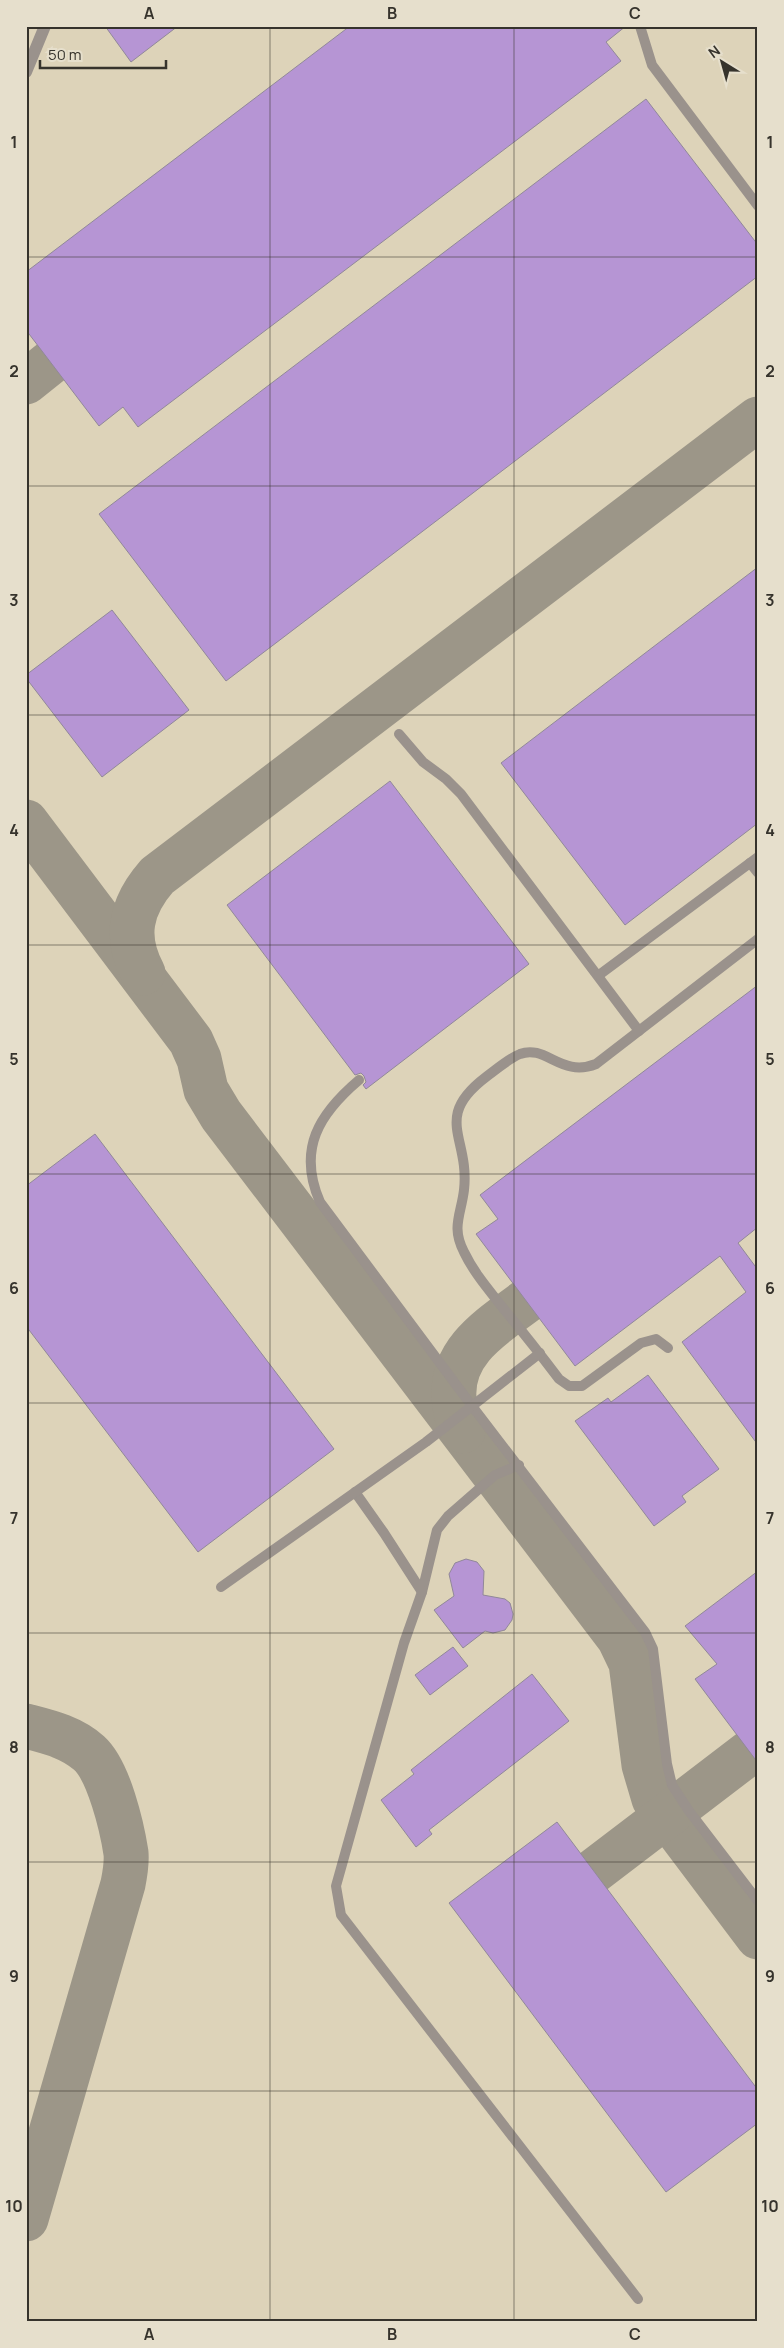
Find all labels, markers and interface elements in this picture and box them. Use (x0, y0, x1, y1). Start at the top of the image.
text: A (144, 2, 155, 24)
text: B (387, 2, 397, 24)
text: C (629, 2, 641, 24)
scale bar (40, 38, 166, 70)
north arrow (696, 38, 746, 88)
text: N (704, 41, 724, 62)
text: 50 m (48, 44, 82, 65)
text: 1 (10, 131, 18, 153)
text: 1 (766, 131, 774, 153)
text: 2 (9, 360, 19, 382)
text: 2 (765, 360, 775, 382)
text: 3 (9, 589, 19, 611)
text: 3 (765, 589, 775, 611)
text: 4 (9, 819, 19, 841)
text: 4 (765, 819, 775, 841)
text: 5 (9, 1048, 19, 1070)
text: 5 (765, 1048, 775, 1070)
text: 6 (9, 1277, 19, 1299)
text: 6 (765, 1277, 775, 1299)
text: 7 (10, 1507, 18, 1529)
text: 7 (766, 1507, 774, 1529)
text: 8 (9, 1736, 19, 1758)
text: 8 (765, 1736, 775, 1758)
text: 9 (9, 1965, 19, 1987)
text: 9 (765, 1965, 775, 1987)
text: 10 (5, 2195, 23, 2217)
text: 10 (761, 2195, 779, 2217)
text: A (144, 2323, 155, 2345)
text: B (387, 2323, 397, 2345)
text: C (629, 2323, 641, 2345)

